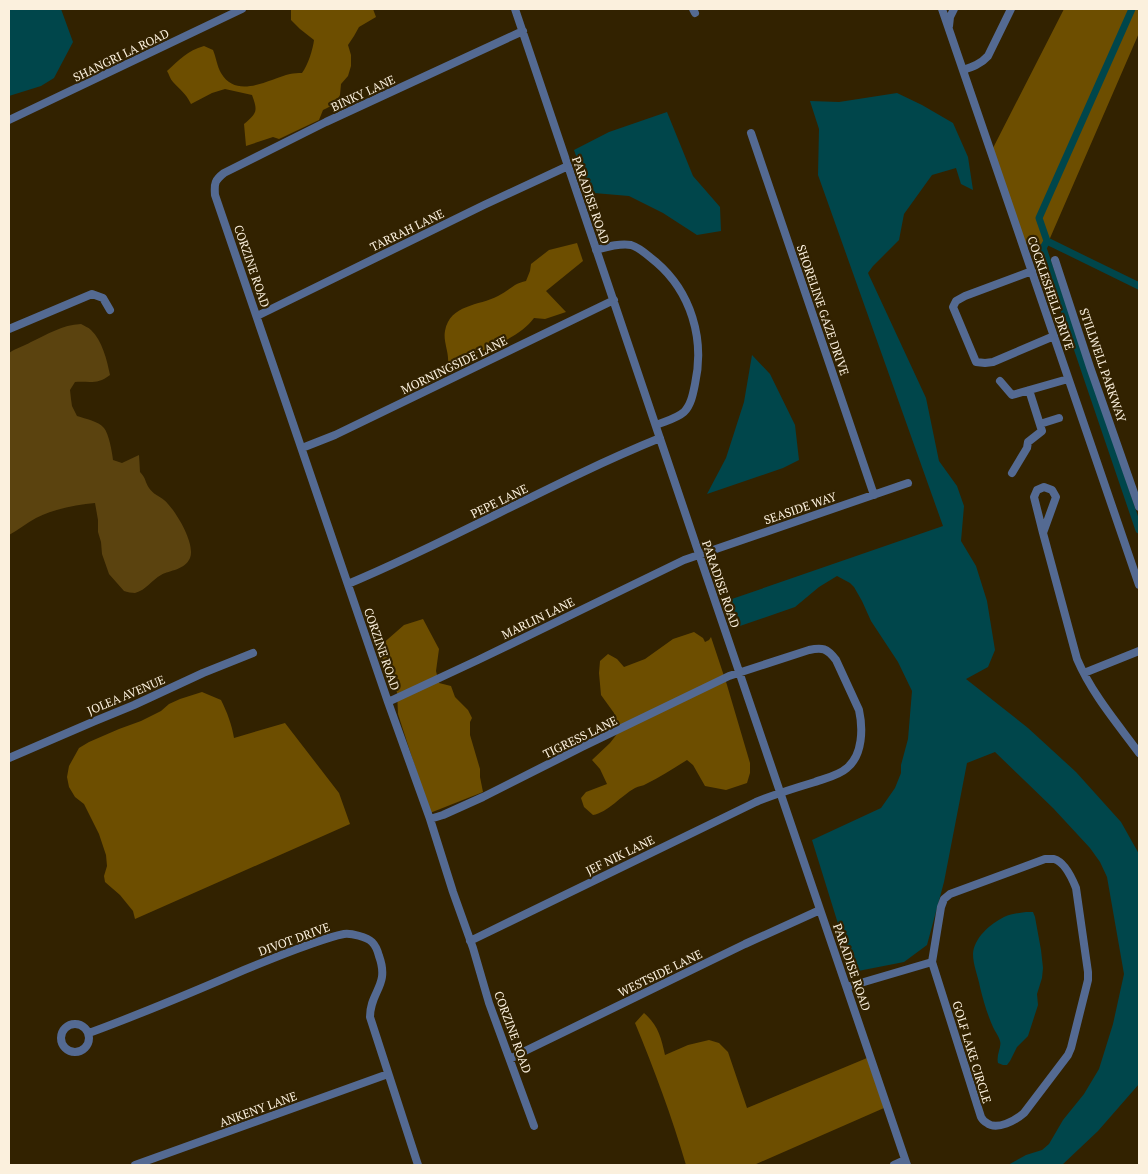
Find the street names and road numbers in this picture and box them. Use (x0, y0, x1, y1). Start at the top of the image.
street label: SHANGRI LA ROAD (71, 25, 171, 85)
street label: BINKY LANE (329, 72, 397, 114)
street label: PARADISE ROAD (569, 154, 613, 246)
street label: TARRAH LANE (368, 206, 446, 254)
street label: CORZINE ROAD (231, 223, 273, 309)
street label: COCKLESHELL DRIVE (1025, 234, 1077, 352)
street label: SHORELINE GAZE DRIVE (794, 243, 852, 377)
street label: STILLWELL PARKWAY (1076, 306, 1130, 424)
street label: MORNINGSIDE LANE (398, 333, 510, 397)
street label: PEPE LANE (468, 481, 530, 521)
street label: SEASIDE WAY (762, 489, 838, 527)
street label: PARADISE ROAD (699, 538, 743, 630)
street label: MARLIN LANE (499, 594, 577, 642)
street label: CORZINE ROAD (361, 606, 403, 692)
street label: JOLEA AVENUE (85, 672, 167, 718)
street label: TIGRESS LANE (540, 713, 620, 761)
street label: JEF NIK LANE (583, 832, 657, 878)
street label: DIVOT DRIVE (256, 919, 332, 959)
street label: PARADISE ROAD (830, 921, 874, 1013)
street label: WESTSIDE LANE (616, 946, 704, 1000)
street label: CORZINE ROAD (491, 989, 535, 1075)
street label: GOLF LAKE CIRCLE (949, 999, 995, 1105)
street label: ANKENY LANE (217, 1088, 299, 1130)

